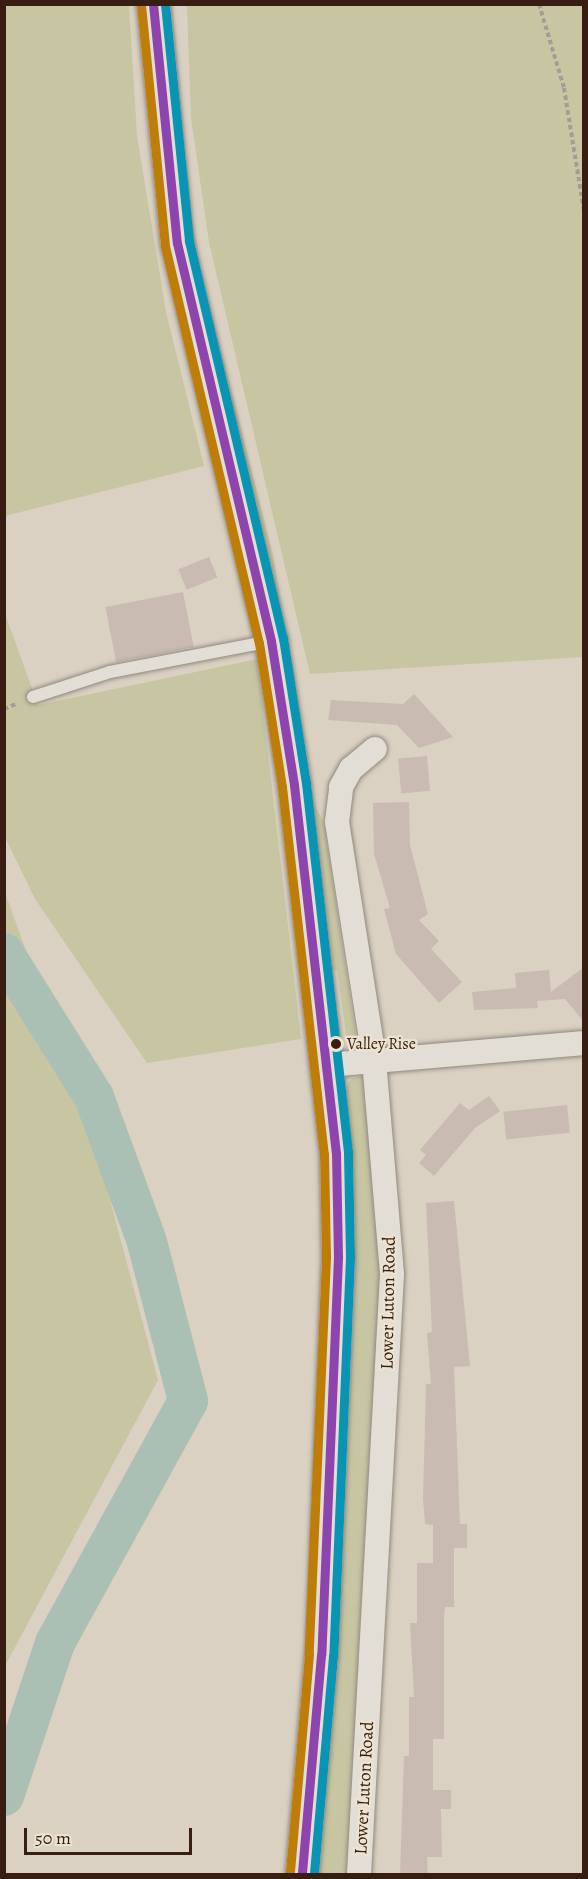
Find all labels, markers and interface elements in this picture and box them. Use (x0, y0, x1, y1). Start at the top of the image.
place label: Valley Rise (347, 1034, 416, 1054)
marker: Valley Rise (330, 1038, 342, 1050)
street label: Lower Luton Road (376, 1236, 400, 1370)
street label: Lower Luton Road (350, 1721, 378, 1855)
scale bar (27, 1816, 195, 1854)
text: 50 m (35, 1826, 71, 1850)

